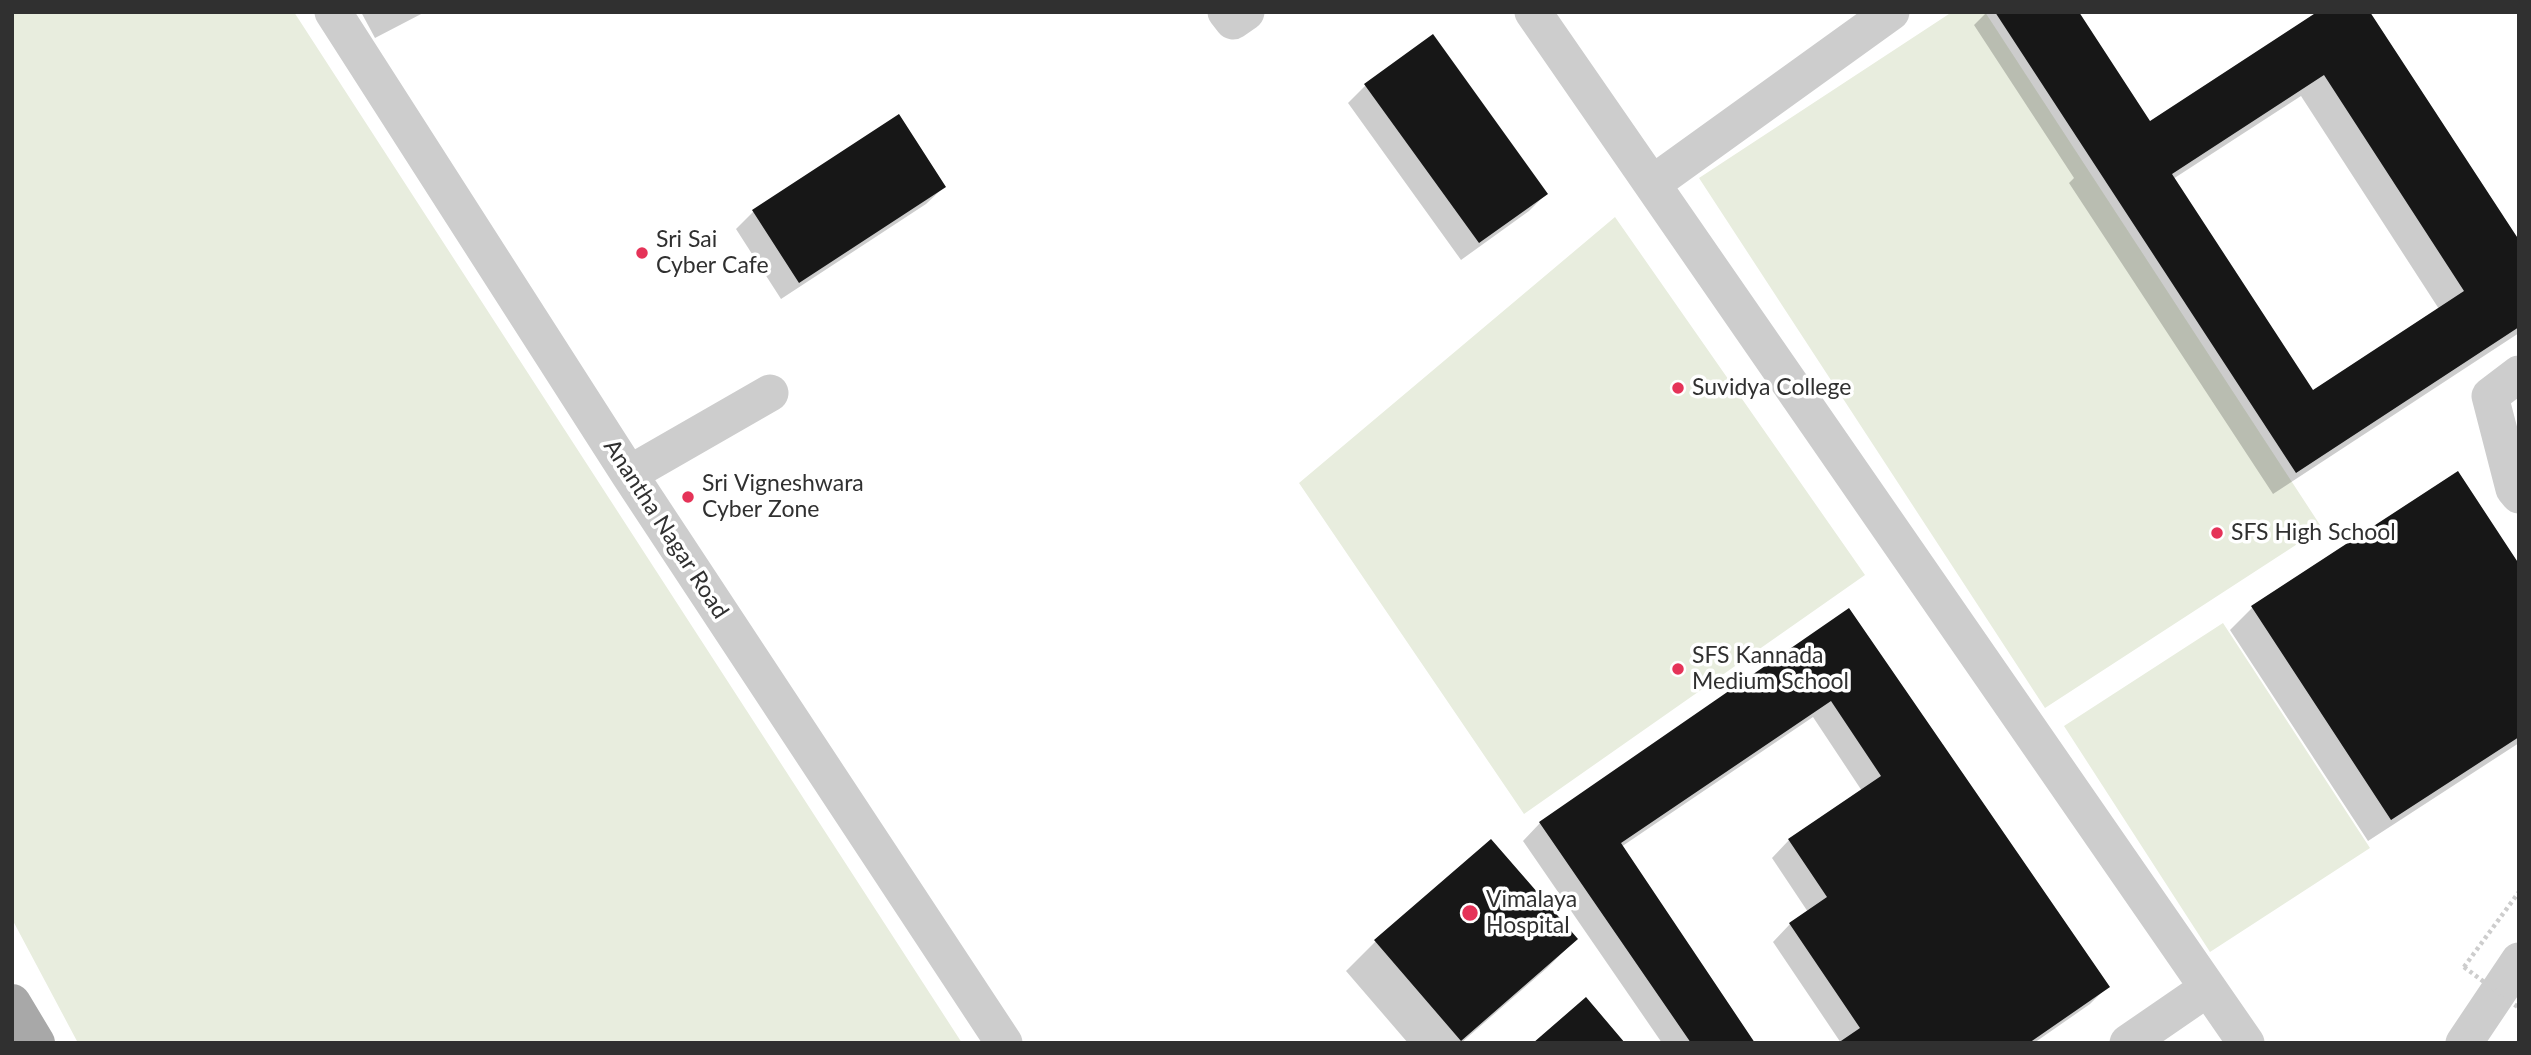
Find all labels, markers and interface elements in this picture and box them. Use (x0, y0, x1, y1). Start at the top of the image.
place label: Sri Sai Cyber Cafe (656, 226, 769, 280)
marker: Sri Sai Cyber Cafe (634, 245, 650, 261)
place label: Suvidya College (1692, 374, 1851, 402)
marker: Suvidya College (1670, 380, 1686, 396)
street label: Anantha Nagar Road (598, 434, 734, 624)
place label: Sri Vigneshwara Cyber Zone (702, 470, 864, 524)
marker: Sri Vigneshwara Cyber Zone (680, 489, 696, 505)
place label: SFS High School (2231, 519, 2396, 547)
marker: SFS High School (2209, 525, 2225, 541)
place label: SFS Kannada Medium School (1692, 642, 1849, 696)
marker: SFS Kannada Medium School (1670, 661, 1686, 677)
place label: Vimalaya Hospital (1486, 886, 1577, 940)
marker: Vimalaya Hospital (1460, 903, 1480, 923)

